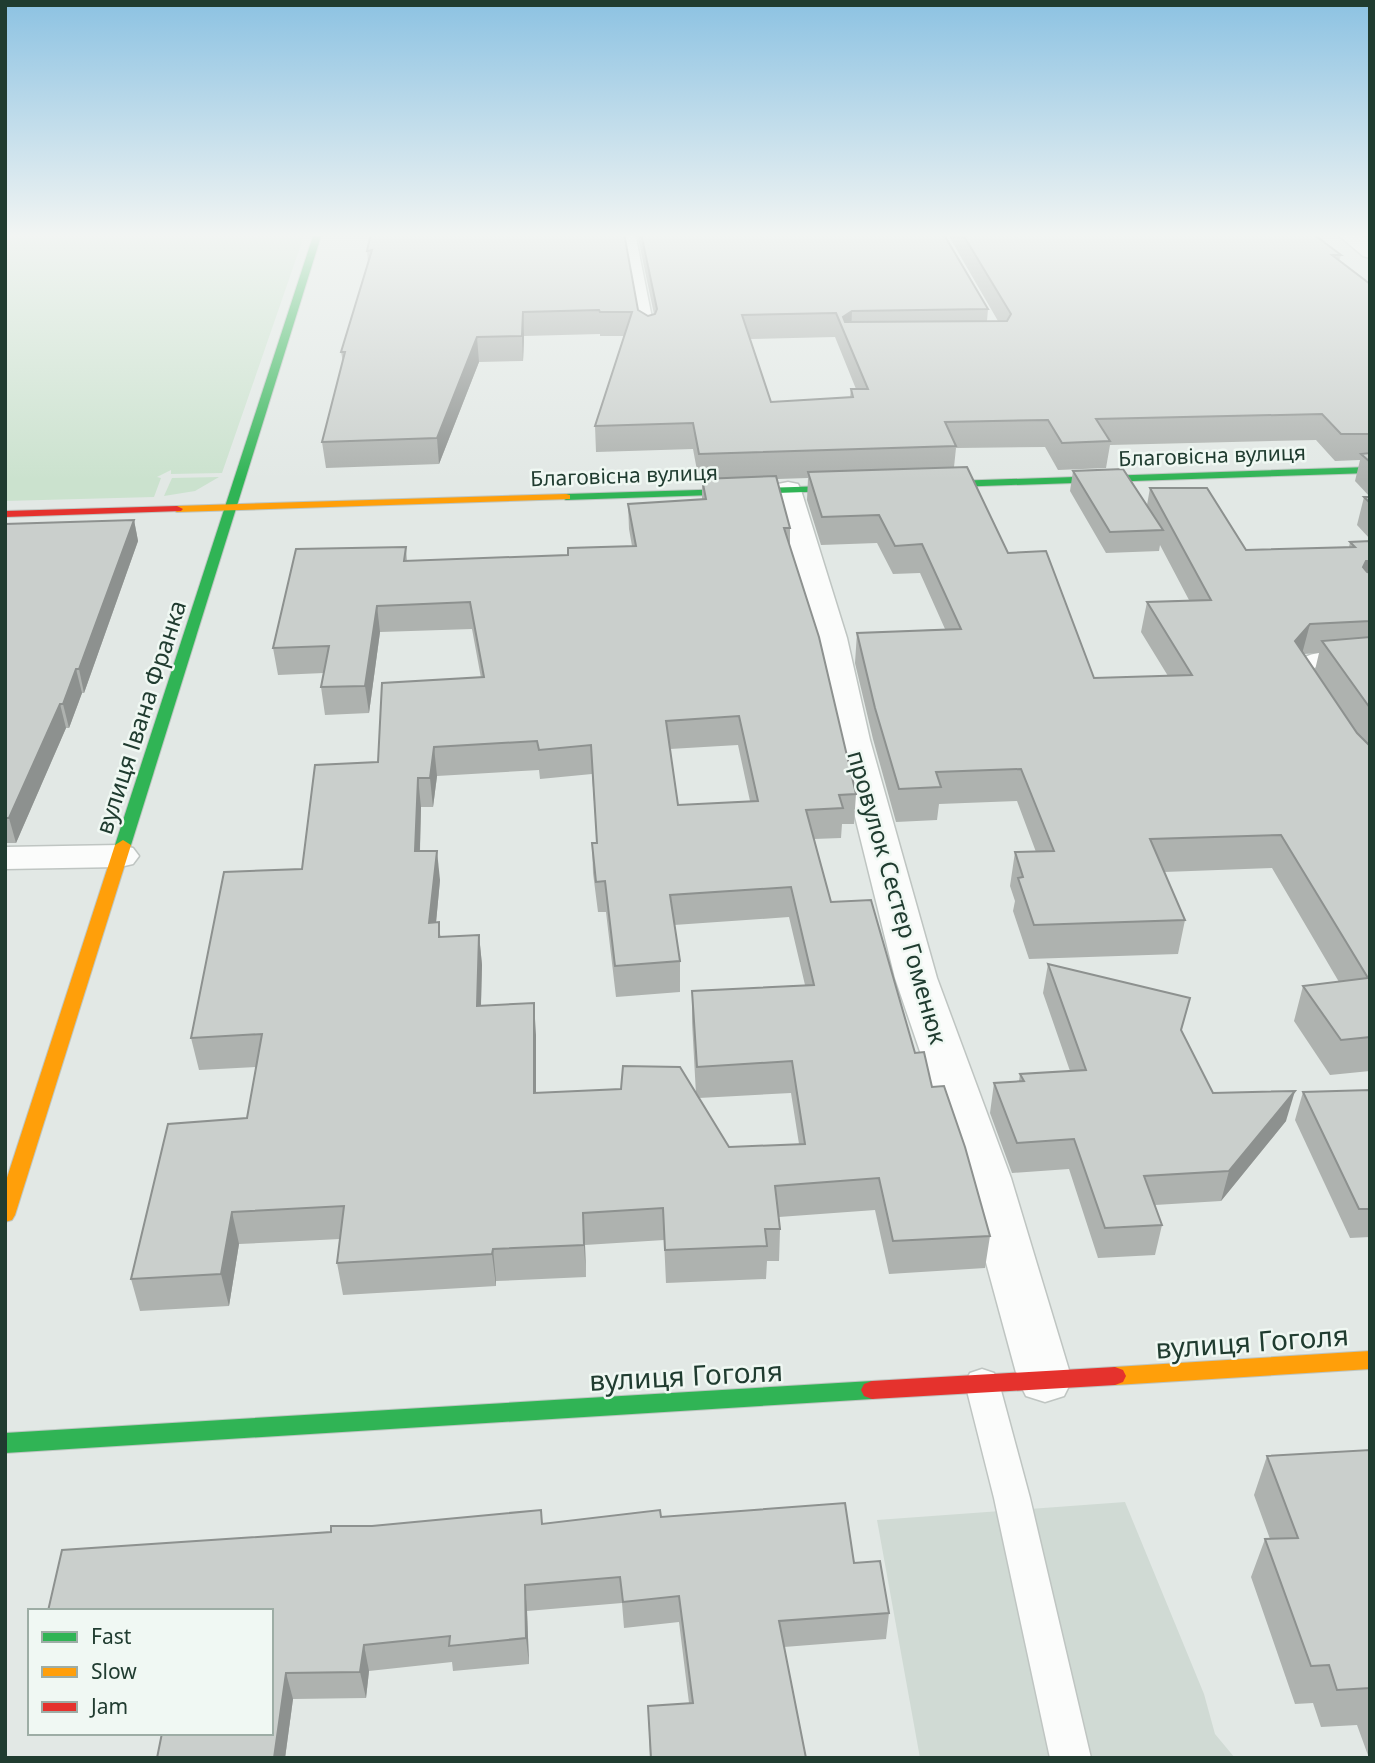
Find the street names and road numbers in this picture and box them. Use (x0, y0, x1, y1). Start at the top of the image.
street label: Благовісна вулиця (1118, 438, 1306, 472)
street label: Благовісна вулиця (530, 458, 718, 492)
street label: вулиця Івана Франка (87, 596, 193, 838)
street label: провулок Сестер Гоменюк (840, 746, 956, 1048)
street label: вулиця Гоголя (1154, 1315, 1350, 1367)
street label: вулиця Гоголя (588, 1351, 784, 1399)

